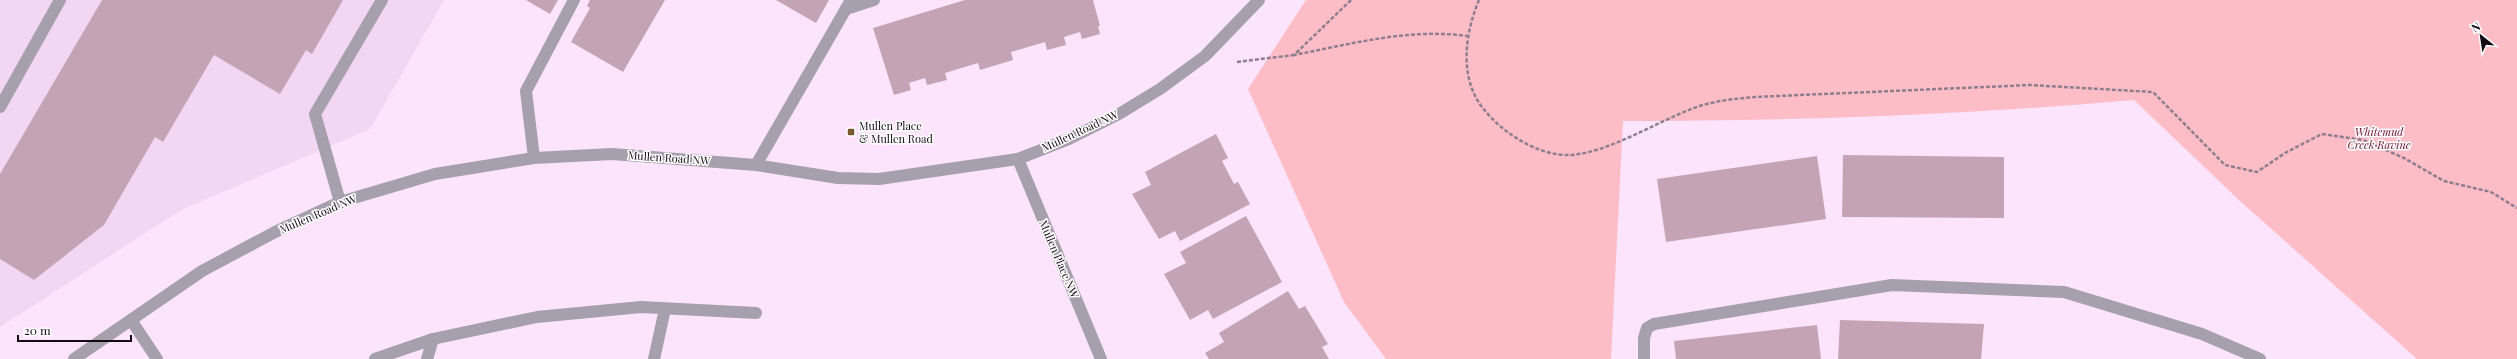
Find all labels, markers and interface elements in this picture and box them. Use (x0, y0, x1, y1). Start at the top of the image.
north arrow (2461, 16, 2501, 56)
text: N (2469, 18, 2483, 35)
street label: Mullen Road NW (1039, 106, 1120, 155)
place label: Mullen Place & Mullen Road (859, 118, 933, 146)
park label: Whitemud Creek Ravine (2347, 124, 2411, 152)
marker: Mullen Place & Mullen Road (846, 127, 856, 137)
street label: Mullen Road NW (627, 147, 711, 168)
street label: Mullen Road NW (277, 191, 359, 237)
street label: Mullen Place NW (1036, 218, 1083, 300)
scale bar (18, 317, 131, 343)
text: 20 m (24, 322, 51, 338)

